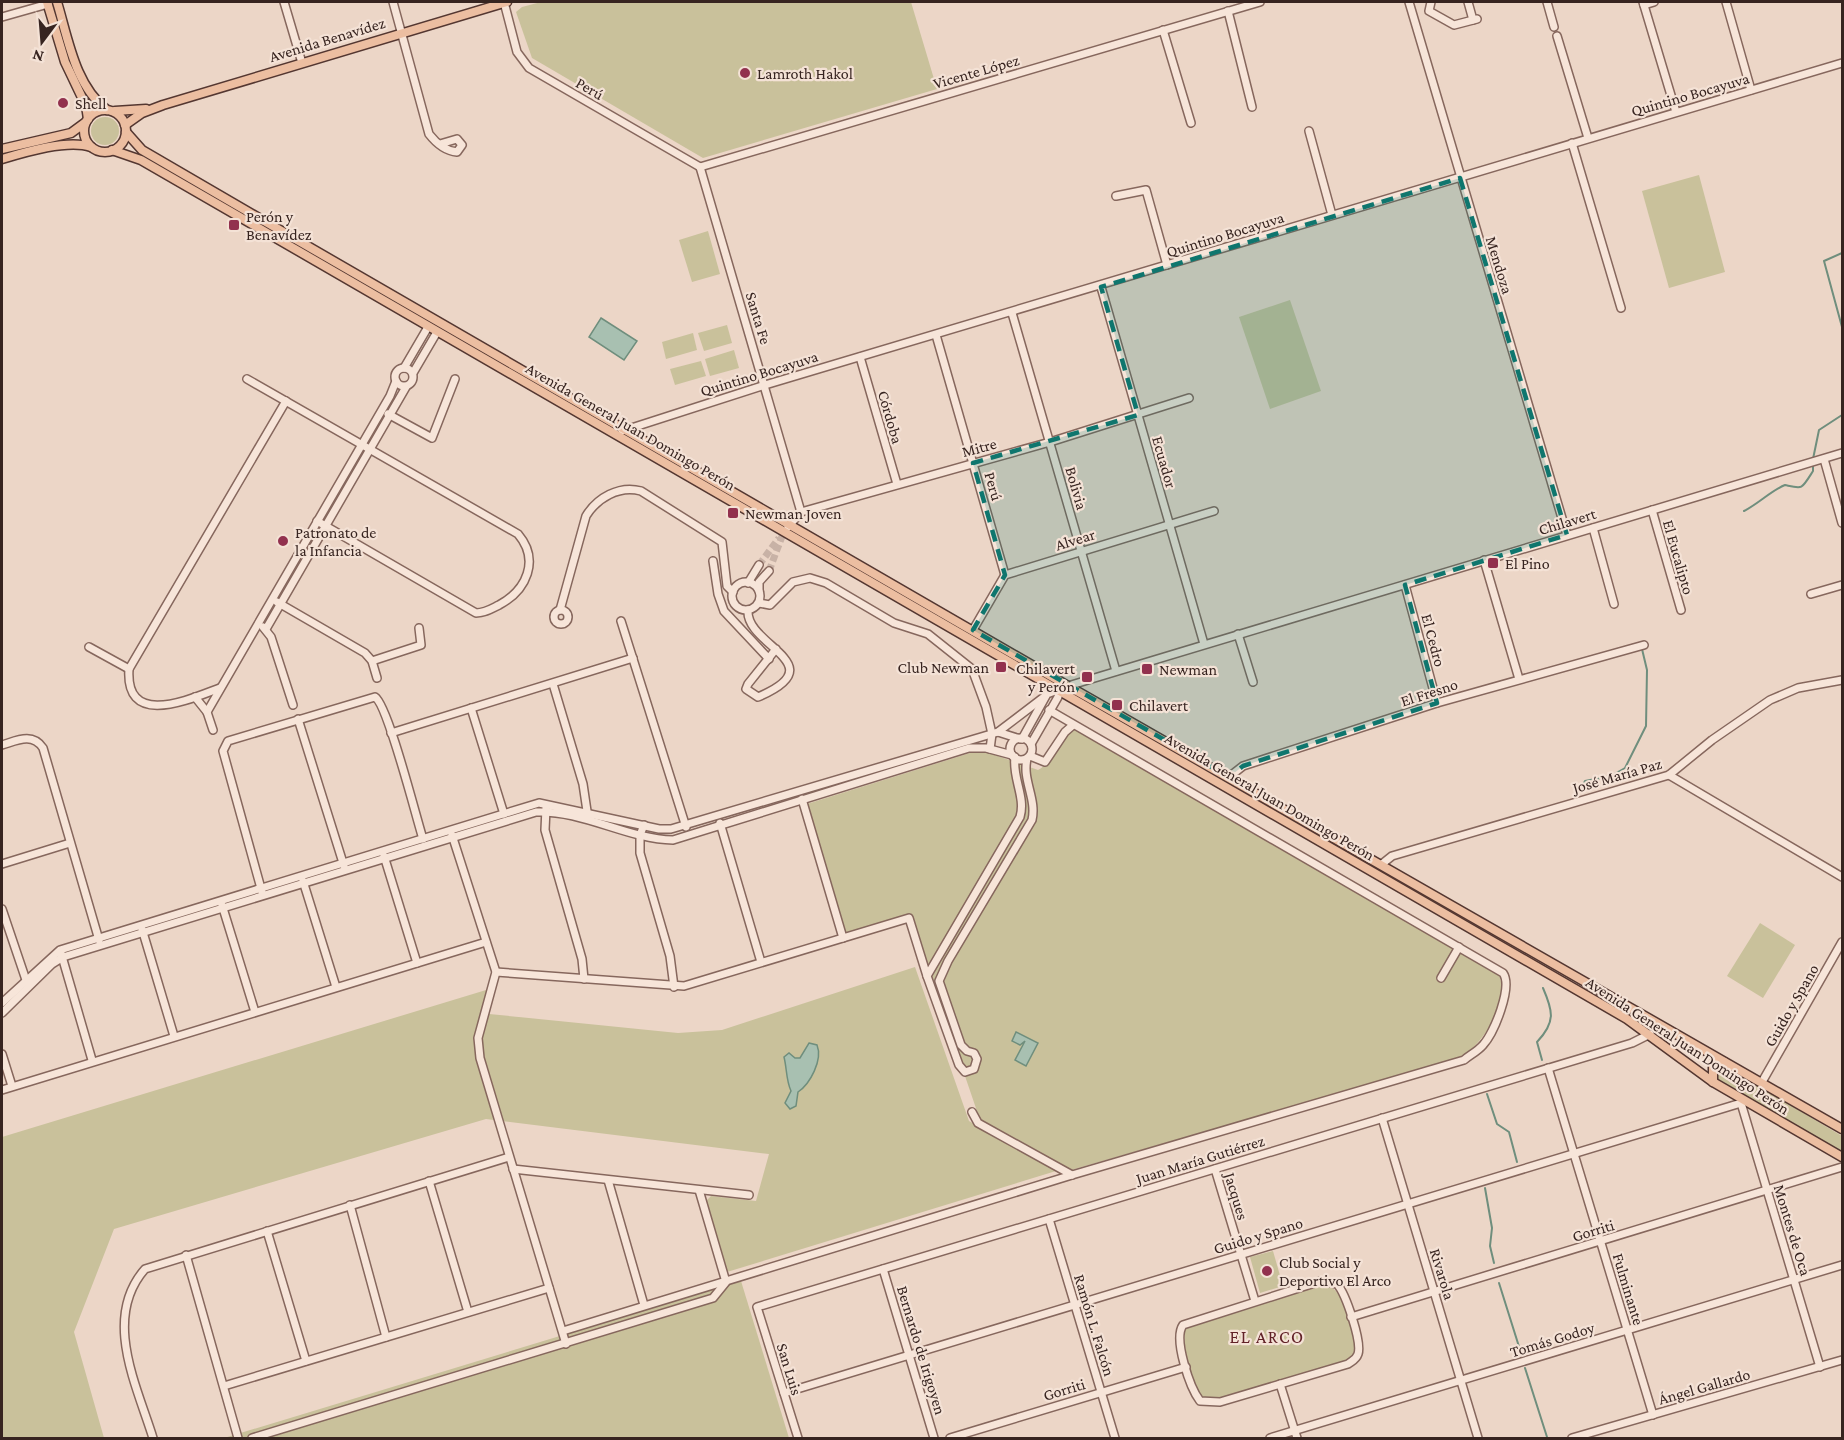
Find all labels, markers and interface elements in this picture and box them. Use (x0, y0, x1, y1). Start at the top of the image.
north arrow (12, 12, 72, 72)
street label: Avenida Benavídez (267, 14, 387, 65)
text: N (30, 46, 46, 66)
street label: Vicente López (931, 51, 1022, 93)
place label: Lamroth Hakol (757, 65, 853, 82)
marker: Lamroth Hakol (738, 66, 752, 80)
street label: Quintino Bocayuva (1629, 69, 1752, 120)
street label: Perú (573, 74, 607, 103)
place label: Shell (75, 95, 107, 112)
marker: Shell (56, 96, 70, 110)
place label: Perón y Benavídez (246, 208, 312, 243)
street label: Quintino Bocayuva (1164, 208, 1287, 261)
marker: Perón y Benavídez (227, 218, 241, 232)
street label: Mendoza (1483, 234, 1517, 297)
street label: Santa Fe (743, 290, 774, 346)
street label: Quintino Bocayuva (698, 347, 821, 400)
street label: Avenida General Juan Domingo Perón (522, 359, 739, 495)
street label: Córdoba (875, 389, 906, 446)
street label: Ecuador (1149, 434, 1180, 490)
street label: Mitre (960, 435, 998, 460)
street label: Bolivia (1062, 465, 1091, 512)
street label: Perú (981, 470, 1006, 503)
place label: Newman Joven (745, 505, 842, 523)
street label: Chilavert (1536, 505, 1599, 538)
marker: Newman Joven (726, 506, 740, 520)
street label: El Eucalipto (1659, 518, 1697, 597)
place label: Patronato de la Infancia (295, 524, 376, 559)
street label: Alvear (1053, 525, 1097, 554)
marker: Patronato de la Infancia (276, 534, 290, 548)
place label: El Pino (1505, 555, 1550, 572)
marker: El Pino (1486, 556, 1500, 570)
street label: El Cedro (1418, 612, 1449, 668)
place label: Club Newman (898, 659, 989, 676)
marker: Club Newman (994, 660, 1008, 674)
place label: Chilavert y Perón (1016, 660, 1076, 696)
place label: Newman (1159, 661, 1217, 678)
marker: Newman (1140, 662, 1154, 676)
marker: Chilavert y Perón (1080, 670, 1094, 684)
street label: El Fresno (1399, 675, 1460, 710)
place label: Chilavert (1129, 697, 1189, 714)
marker: Chilavert (1110, 698, 1124, 712)
street label: Avenida General Juan Domingo Perón (1161, 729, 1378, 865)
street label: José María Paz (1569, 755, 1664, 798)
street label: Guido y Spano (1761, 961, 1823, 1050)
street label: Avenida General Juan Domingo Perón (1582, 973, 1793, 1119)
street label: Juan María Gutiérrez (1132, 1132, 1267, 1189)
street label: Jacques (1220, 1168, 1252, 1222)
street label: Montes de Oca (1771, 1182, 1815, 1278)
street label: Guido y Spano (1212, 1214, 1305, 1258)
street label: Gorriti (1570, 1216, 1616, 1245)
street label: Rivarola (1427, 1247, 1459, 1302)
street label: Fulminante (1610, 1251, 1647, 1327)
place label: Club Social y Deportivo El Arco (1279, 1254, 1391, 1290)
marker: Club Social y Deportivo El Arco (1260, 1264, 1274, 1278)
street label: Ramón L. Falcón (1071, 1272, 1118, 1378)
street label: Bernardo de Irigoyen (893, 1284, 949, 1417)
street label: Tomás Godoy (1508, 1318, 1597, 1361)
district label: EL ARCO (1229, 1327, 1305, 1347)
street label: San Luis (774, 1341, 805, 1397)
street label: Ángel Gallardo (1656, 1365, 1752, 1409)
street label: Gorriti (1041, 1375, 1087, 1404)

